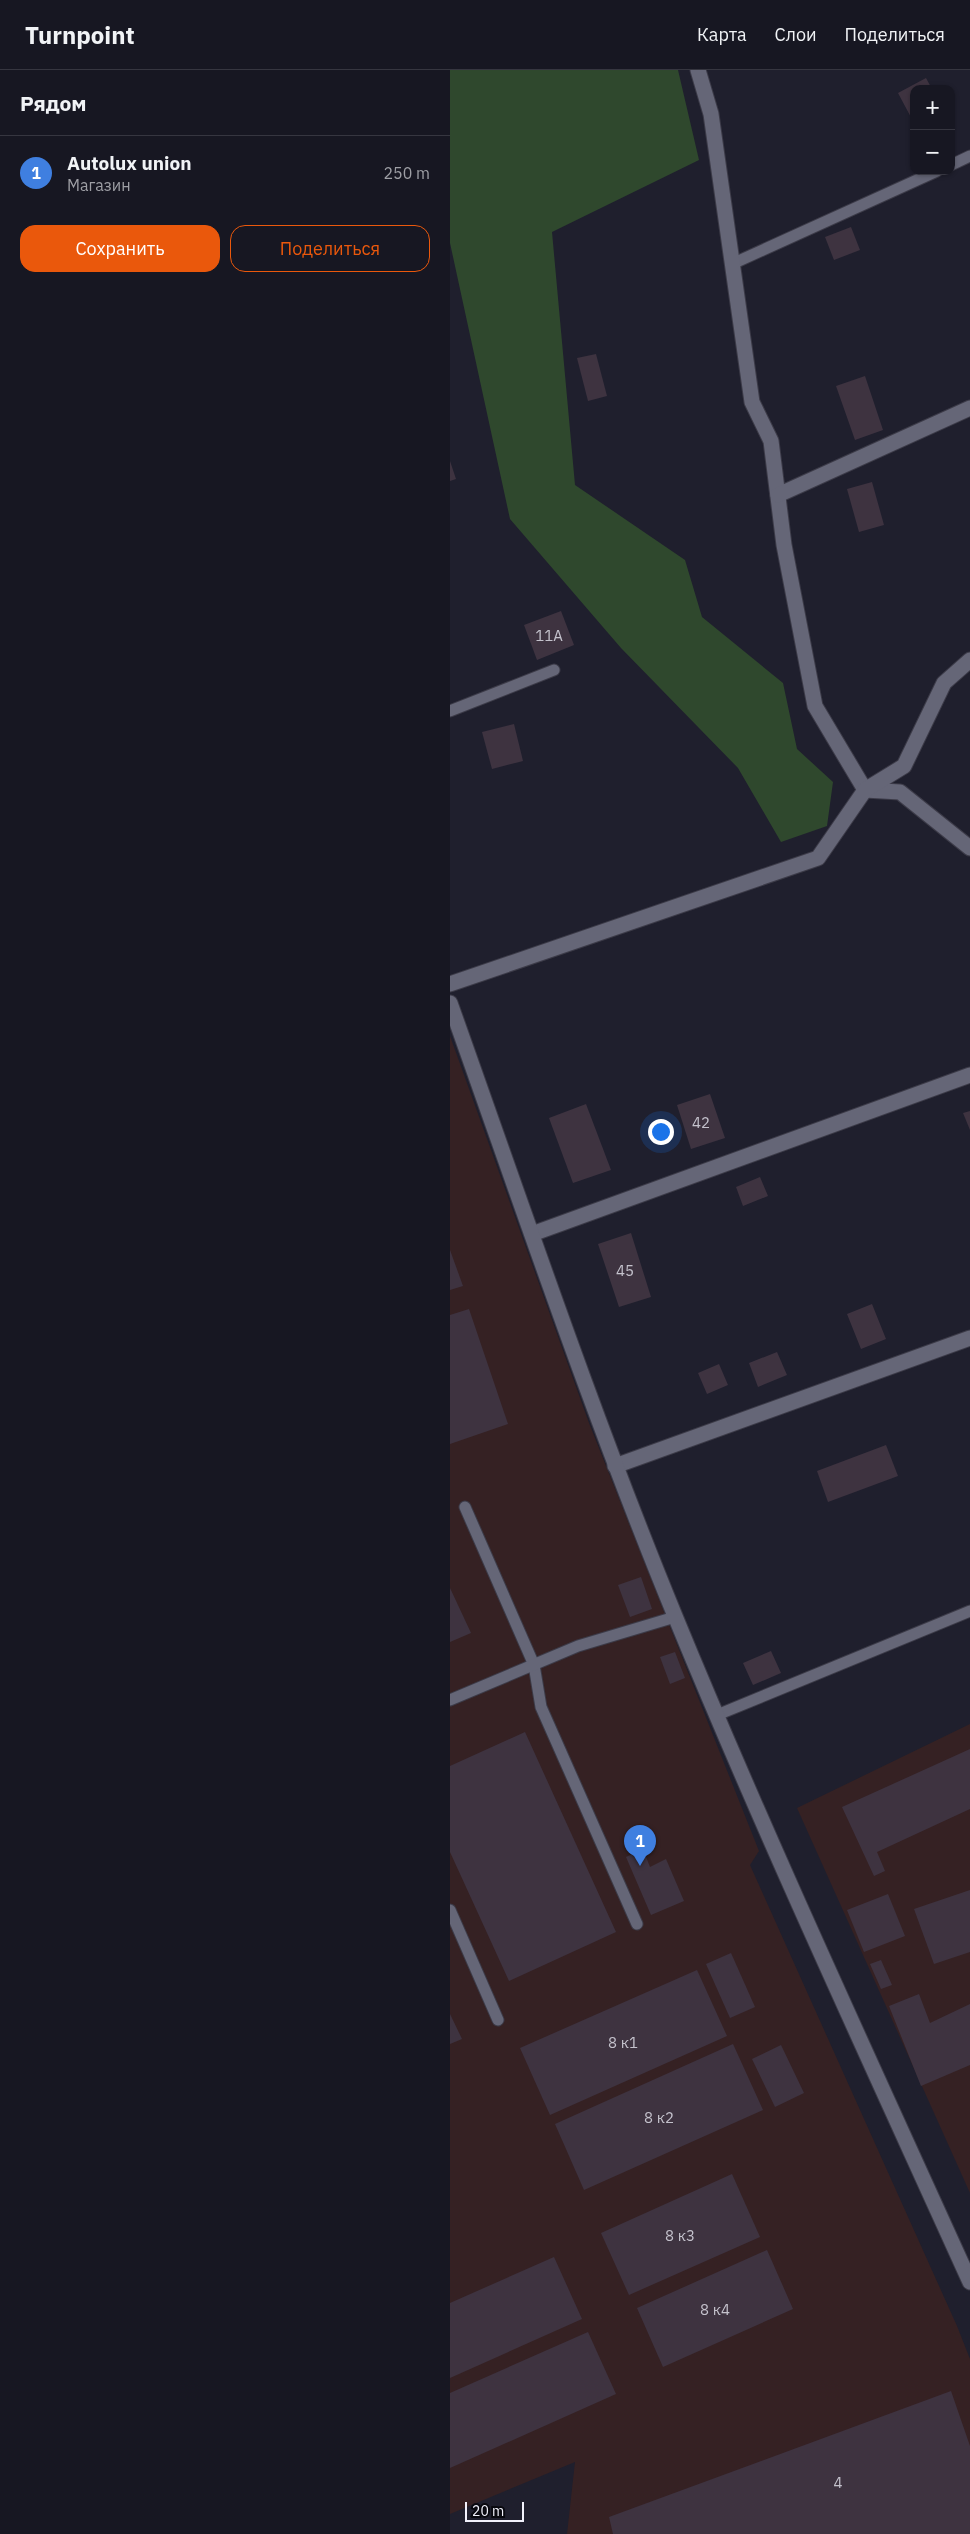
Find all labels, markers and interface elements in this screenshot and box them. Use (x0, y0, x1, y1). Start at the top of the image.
text: Turnpoint (25, 19, 135, 51)
text: Карта (697, 23, 747, 46)
text: Слои (775, 23, 817, 46)
text: Поделиться (845, 23, 945, 46)
map controls (910, 85, 955, 175)
button: + (910, 85, 955, 130)
text: Рядом (20, 89, 87, 117)
button: − (910, 130, 955, 175)
text: Autolux union (67, 151, 192, 175)
text: 1 (31, 163, 41, 183)
text: 250 m (383, 163, 430, 183)
text: Магазин (67, 175, 131, 195)
button: Сохранить (20, 225, 220, 272)
button: Поделиться (230, 225, 430, 272)
house number: 11А (535, 626, 563, 645)
house number: 42 (692, 1113, 710, 1132)
your location (648, 1119, 674, 1145)
house number: 45 (616, 1261, 634, 1280)
pin: 1 (624, 1825, 656, 1866)
house number: 8 к1 (608, 2033, 638, 2052)
house number: 8 к2 (644, 2108, 674, 2127)
house number: 8 к3 (665, 2226, 695, 2245)
house number: 8 к4 (700, 2300, 730, 2319)
house number: 4 (833, 2473, 843, 2492)
scale bar (465, 2499, 524, 2522)
text: 20 m (472, 2502, 504, 2520)

